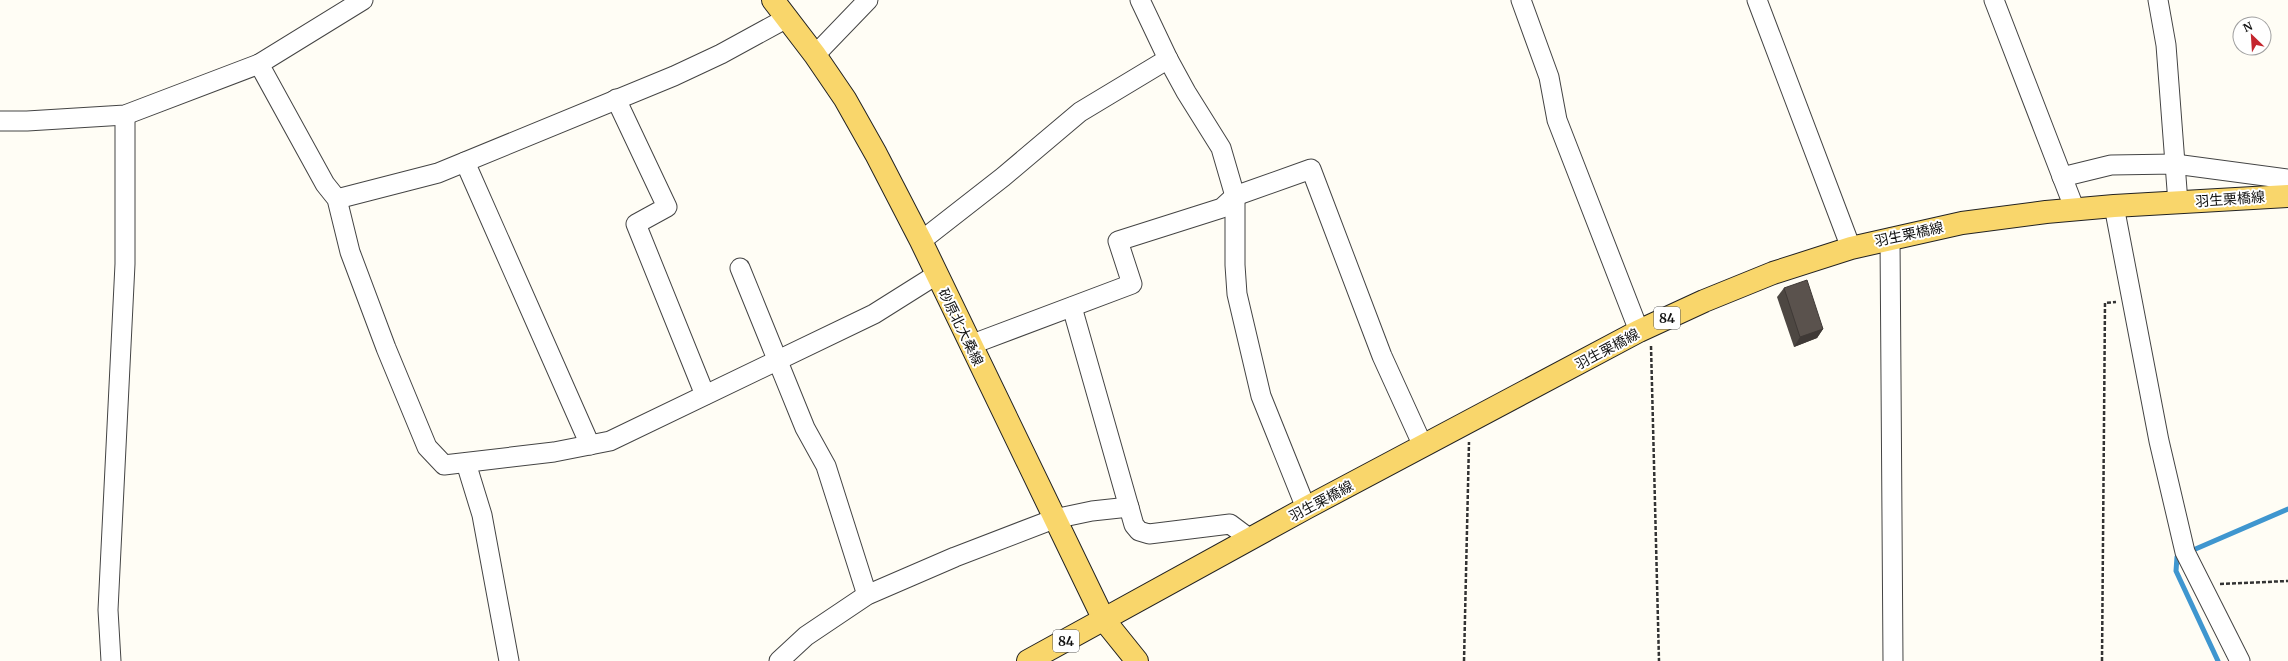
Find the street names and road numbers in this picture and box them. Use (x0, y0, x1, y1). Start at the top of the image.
street label: 羽生栗橋線 (2194, 188, 2266, 210)
street label: 羽生栗橋線 (1873, 218, 1945, 250)
street label: 砂原北大桑線 (934, 285, 988, 369)
road number: 84 (1654, 307, 1680, 329)
street label: 羽生栗橋線 (1572, 325, 1642, 373)
street label: 羽生栗橋線 (1286, 477, 1356, 525)
road number: 84 (1053, 630, 1079, 652)

